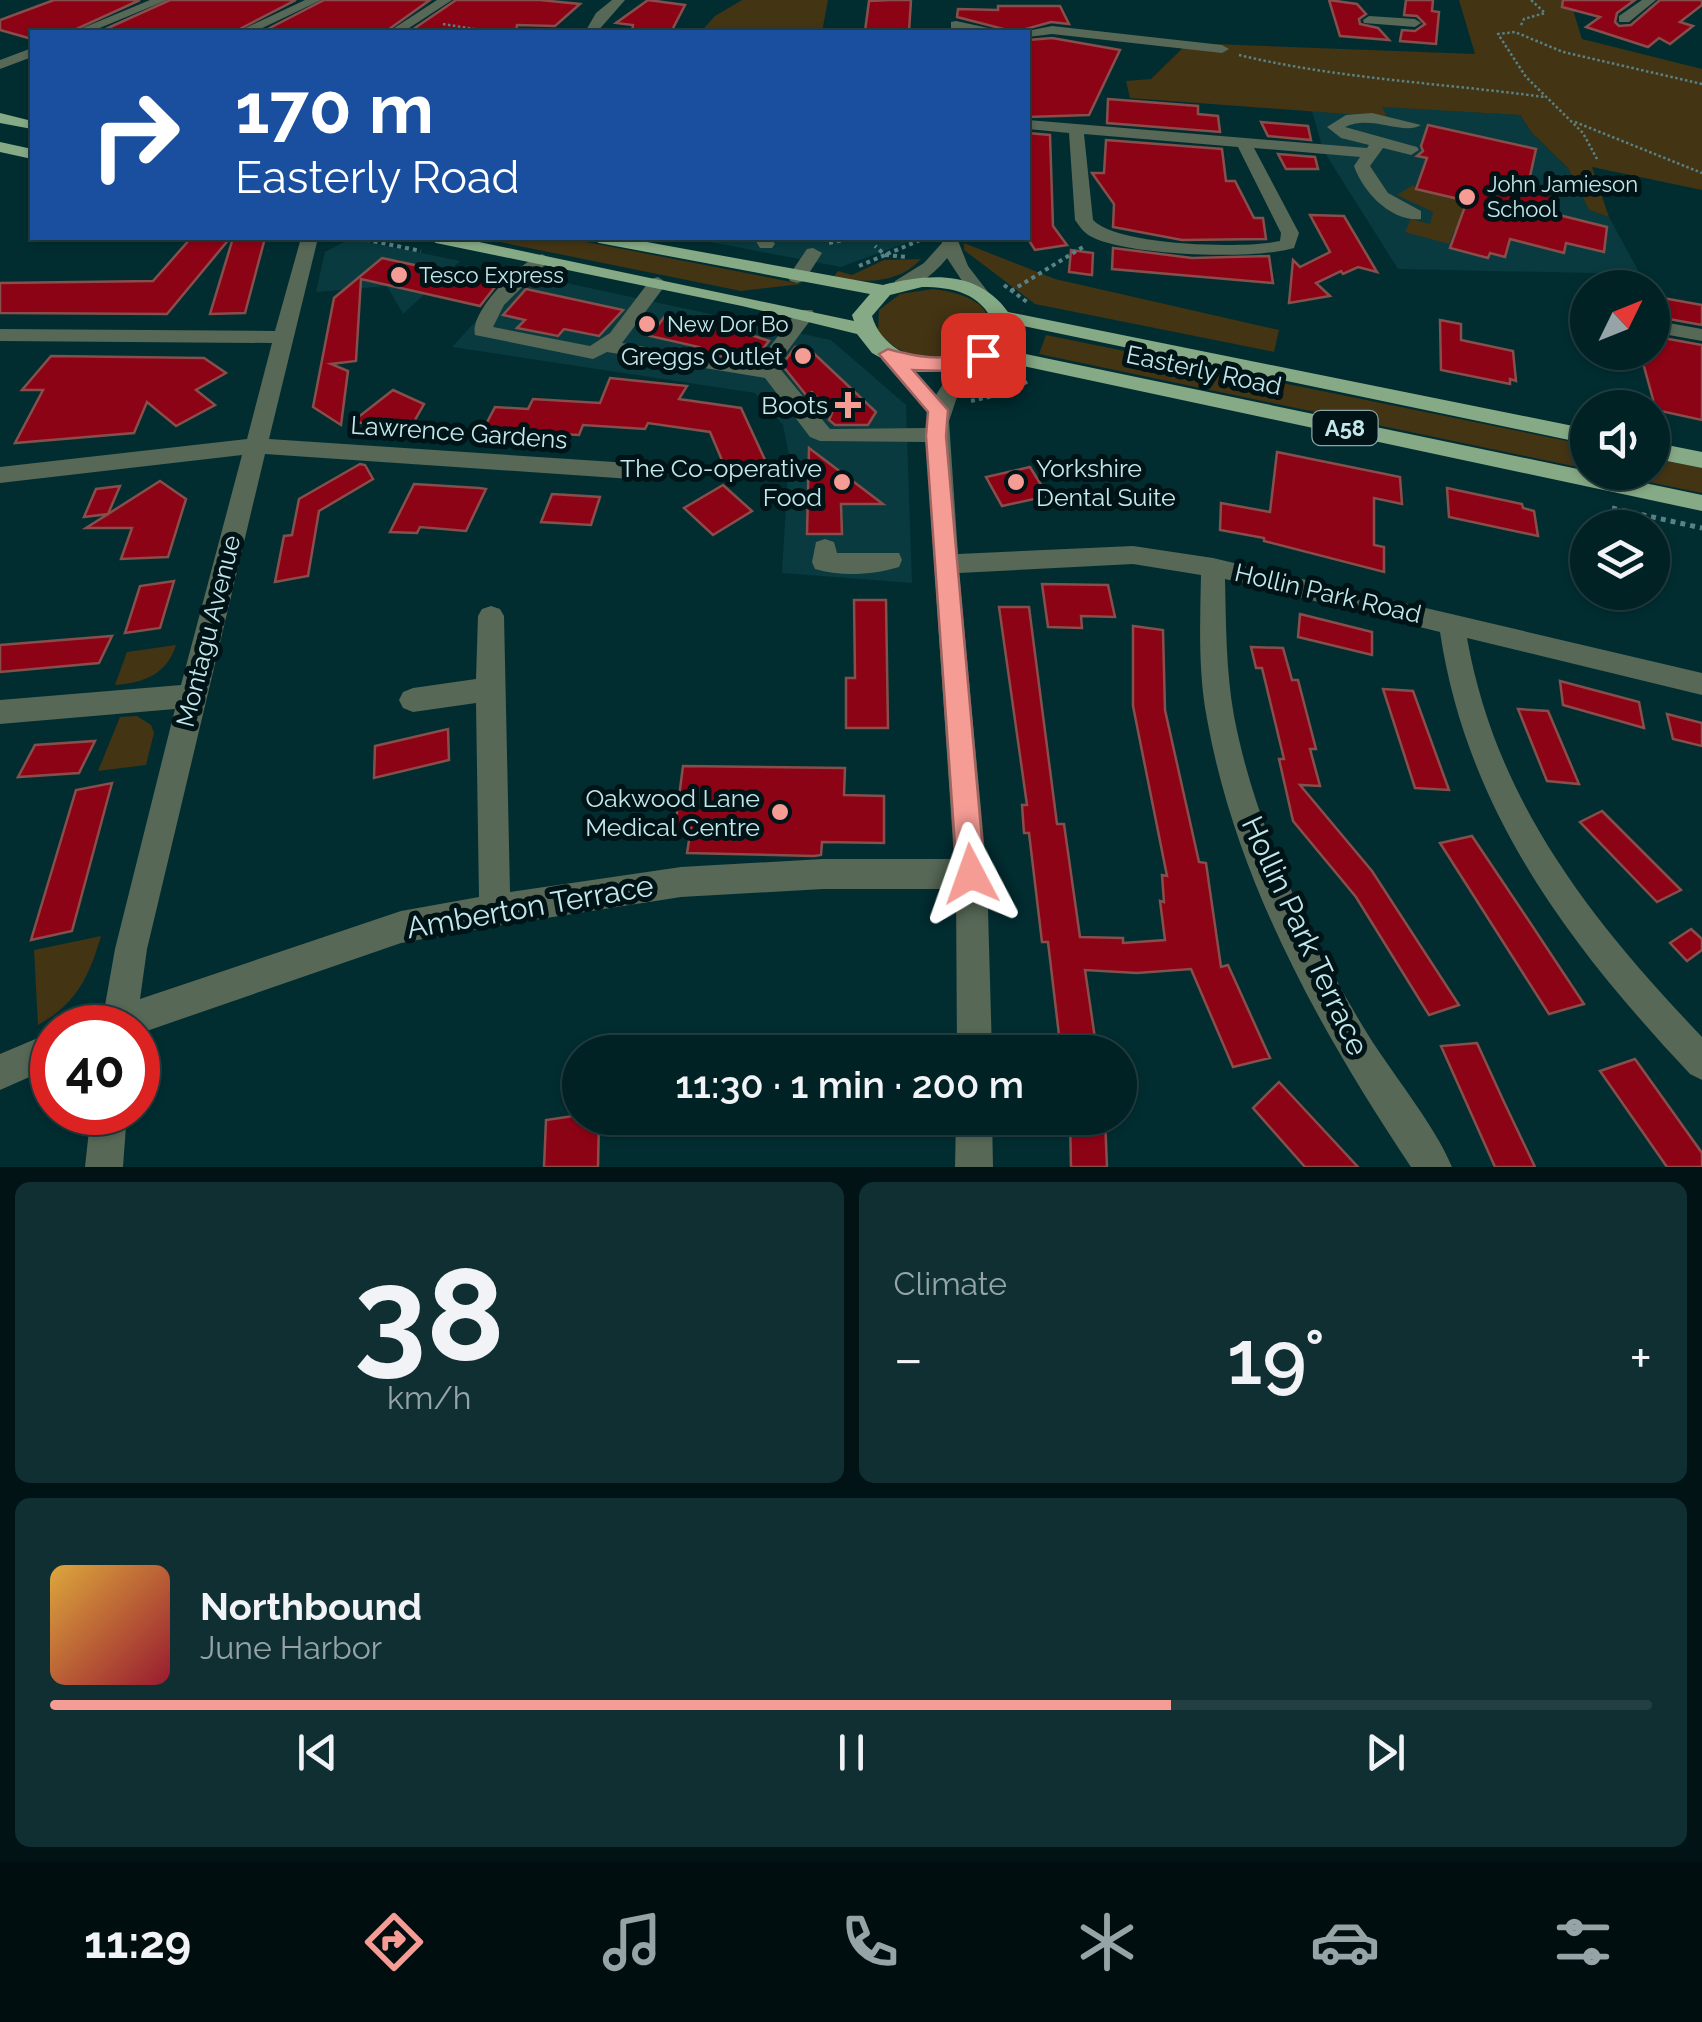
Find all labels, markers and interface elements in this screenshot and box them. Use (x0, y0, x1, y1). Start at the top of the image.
text: 170 m (235, 67, 434, 149)
icon: right (70, 70, 200, 200)
text: Easterly Road (235, 151, 520, 204)
place label: John Jamieson School (1487, 171, 1638, 222)
marker: John Jamieson School (1456, 186, 1478, 208)
place label: Tesco Express (419, 262, 564, 288)
marker: Tesco Express (388, 264, 410, 286)
north arrow (1570, 270, 1670, 370)
map controls (1570, 270, 1670, 610)
place label: New Dor Bo (667, 311, 789, 337)
marker: New Dor Bo (636, 313, 658, 335)
pin (941, 313, 1026, 398)
icon: arrive (956, 328, 1011, 383)
street label: Easterly Road (1124, 339, 1284, 401)
place label: Greggs Outlet (621, 341, 784, 371)
marker: Greggs Outlet (792, 345, 814, 367)
place label: Boots (761, 390, 828, 420)
button: sound (1570, 390, 1670, 490)
marker: Boots (837, 394, 859, 416)
street label: Lawrence Gardens (350, 409, 568, 455)
road number: A58 (1312, 411, 1378, 445)
place label: The Co-operative Food (620, 453, 822, 512)
place label: Yorkshire Dental Suite (1036, 453, 1176, 512)
marker: The Co-operative Food (831, 471, 853, 493)
marker: Yorkshire Dental Suite (1005, 471, 1027, 493)
button: layers (1570, 510, 1670, 610)
street label: Montagu Avenue (170, 532, 246, 730)
street label: Hollin Park Road (1232, 557, 1424, 629)
place label: Oakwood Lane Medical Centre (585, 783, 760, 842)
marker: Oakwood Lane Medical Centre (769, 801, 791, 823)
street label: Hollin Park Terrace (1235, 811, 1376, 1061)
position arrow (919, 822, 1023, 926)
street label: Amberton Terrace (404, 868, 656, 945)
speed limit sign: 40 (30, 1005, 160, 1135)
text: 11:30 · 1 min · 200 m (675, 1062, 1024, 1107)
text: 38 (354, 1238, 505, 1390)
text: Climate (894, 1265, 1007, 1302)
text: 19° (1227, 1313, 1325, 1402)
text: − (894, 1326, 923, 1391)
text: + (1629, 1326, 1652, 1391)
text: km/h (387, 1379, 471, 1416)
text: Northbound (200, 1584, 422, 1629)
text: June Harbor (200, 1629, 382, 1666)
icon: previous (290, 1725, 345, 1780)
icon: pause (824, 1725, 879, 1780)
icon: next (1358, 1725, 1413, 1780)
icon: directions (359, 1907, 429, 1977)
icon: music (597, 1907, 667, 1977)
icon: phone (835, 1907, 905, 1977)
icon: climate (1072, 1907, 1142, 1977)
icon: car (1310, 1907, 1380, 1977)
icon: filters (1548, 1907, 1618, 1977)
text: 11:29 (84, 1916, 191, 1969)

